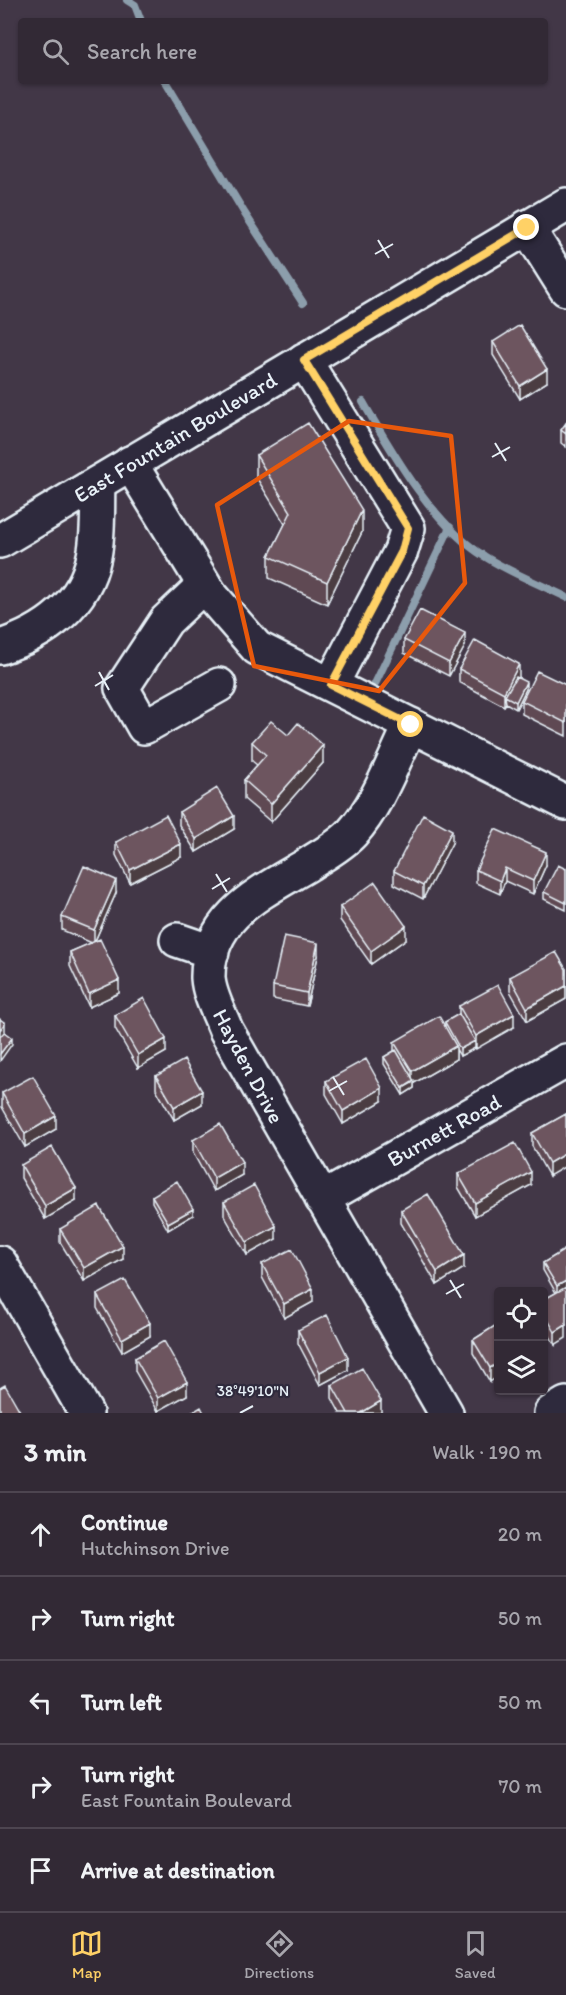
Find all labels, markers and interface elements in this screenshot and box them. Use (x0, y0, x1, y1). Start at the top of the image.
search box (18, 18, 548, 84)
icon: search (39, 35, 72, 68)
text: Search here (87, 38, 197, 65)
route end (513, 214, 539, 240)
street label: East Fountain Boulevard (69, 366, 282, 509)
route start (397, 711, 423, 737)
street label: Hayden Drive (207, 1004, 290, 1128)
street label: Burnett Road (383, 1088, 506, 1173)
map controls (494, 1287, 548, 1395)
button: locate (494, 1287, 548, 1341)
button: layers (494, 1341, 548, 1395)
text: 38°49'10"N (217, 1382, 289, 1400)
text: 3 min (24, 1436, 86, 1468)
text: Walk · 190 m (432, 1440, 542, 1464)
text: Continue (81, 1509, 168, 1536)
icon: ahead (24, 1518, 57, 1551)
text: 20 m (498, 1522, 542, 1546)
text: Hutchinson Drive (81, 1536, 230, 1560)
icon: right (24, 1602, 57, 1635)
text: Turn right (81, 1605, 175, 1632)
text: 50 m (498, 1606, 542, 1630)
icon: left (24, 1686, 57, 1719)
text: Turn left (81, 1689, 162, 1716)
text: 50 m (498, 1690, 542, 1714)
text: Turn right (81, 1761, 175, 1788)
icon: right (24, 1770, 57, 1803)
text: 70 m (498, 1774, 542, 1798)
text: East Fountain Boulevard (81, 1788, 292, 1812)
icon: arrive (24, 1854, 57, 1887)
text: Arrive at destination (81, 1857, 275, 1884)
tab: Map (70, 1927, 103, 1982)
tab: Directions (244, 1927, 314, 1982)
tab: Saved (455, 1927, 496, 1982)

